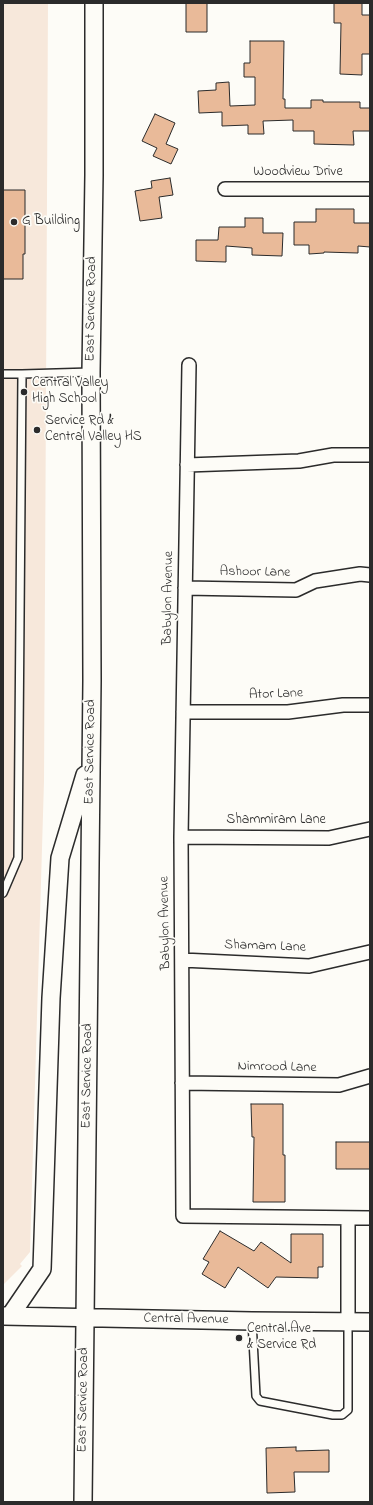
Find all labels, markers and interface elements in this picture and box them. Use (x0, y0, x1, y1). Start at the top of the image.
street label: Woodview Drive (253, 165, 343, 181)
place label: G Building (22, 214, 80, 230)
marker: G Building (9, 217, 19, 227)
street label: East Service Road (83, 256, 101, 362)
place label: Central Valley High School (32, 376, 108, 408)
marker: Central Valley High School (19, 387, 29, 397)
place label: Service Rd & Central Valley HS (45, 414, 142, 446)
marker: Service Rd & Central Valley HS (32, 425, 42, 435)
street label: Babylon Avenue (160, 551, 178, 645)
street label: Ashoor Lane (220, 564, 290, 582)
street label: Ator Lane (249, 686, 303, 704)
street label: East Service Road (82, 699, 100, 805)
street label: Shammiram Lane (226, 813, 326, 829)
street label: Babylon Avenue (157, 876, 175, 970)
street label: Shamam Lane (224, 937, 306, 957)
street label: East Service Road (79, 1023, 97, 1129)
street label: Nimrood Lane (237, 1059, 317, 1077)
street label: Central Avenue (143, 1311, 229, 1329)
place label: Central Ave & Service Rd (247, 1322, 316, 1354)
marker: Central Ave & Service Rd (234, 1333, 244, 1343)
street label: East Service Road (75, 1347, 93, 1453)

